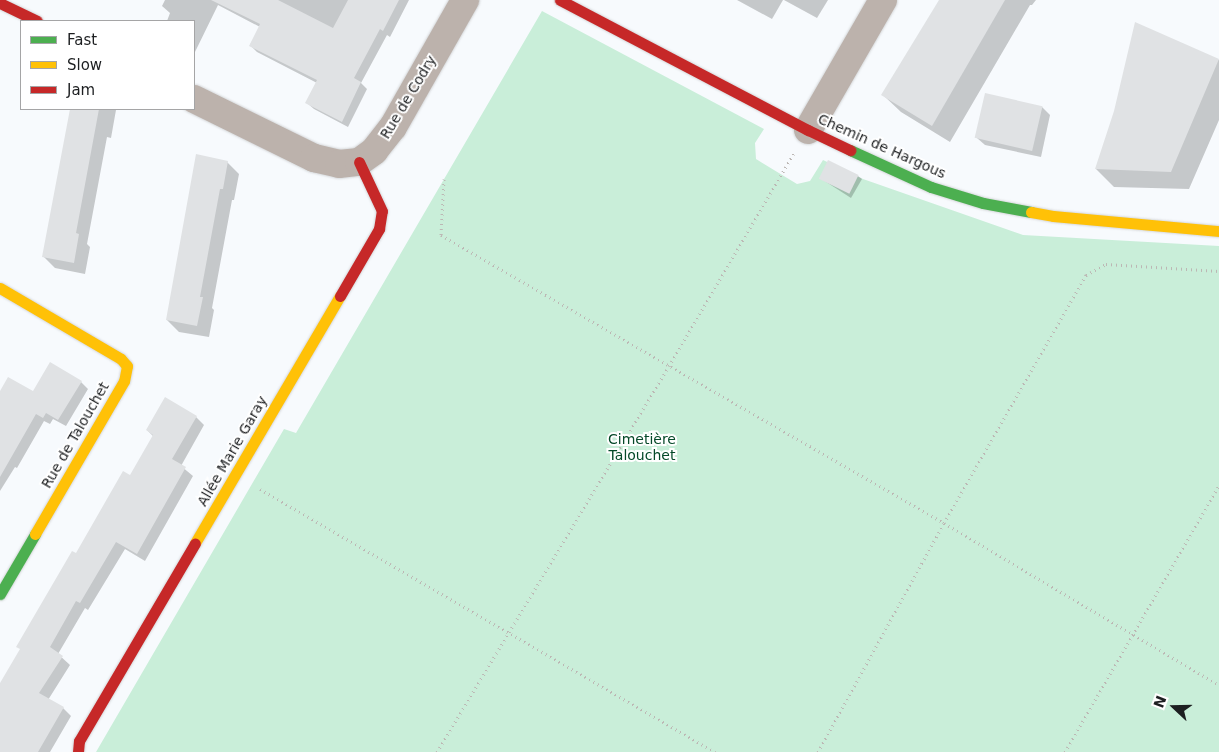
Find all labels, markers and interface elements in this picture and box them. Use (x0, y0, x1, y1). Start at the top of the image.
legend (20, 20, 195, 110)
text: Fast (67, 31, 97, 49)
street label: Rue de Codry (377, 52, 439, 142)
text: Slow (67, 56, 102, 74)
text: Jam (67, 81, 95, 99)
street label: Chemin de Hargous (815, 110, 949, 182)
street label: Rue de Talouchet (38, 379, 112, 491)
street label: Allée Marie Garay (194, 393, 270, 509)
park label: Cimetière Talouchet (608, 431, 676, 464)
north arrow (1149, 682, 1199, 732)
text: N (1150, 693, 1170, 710)

